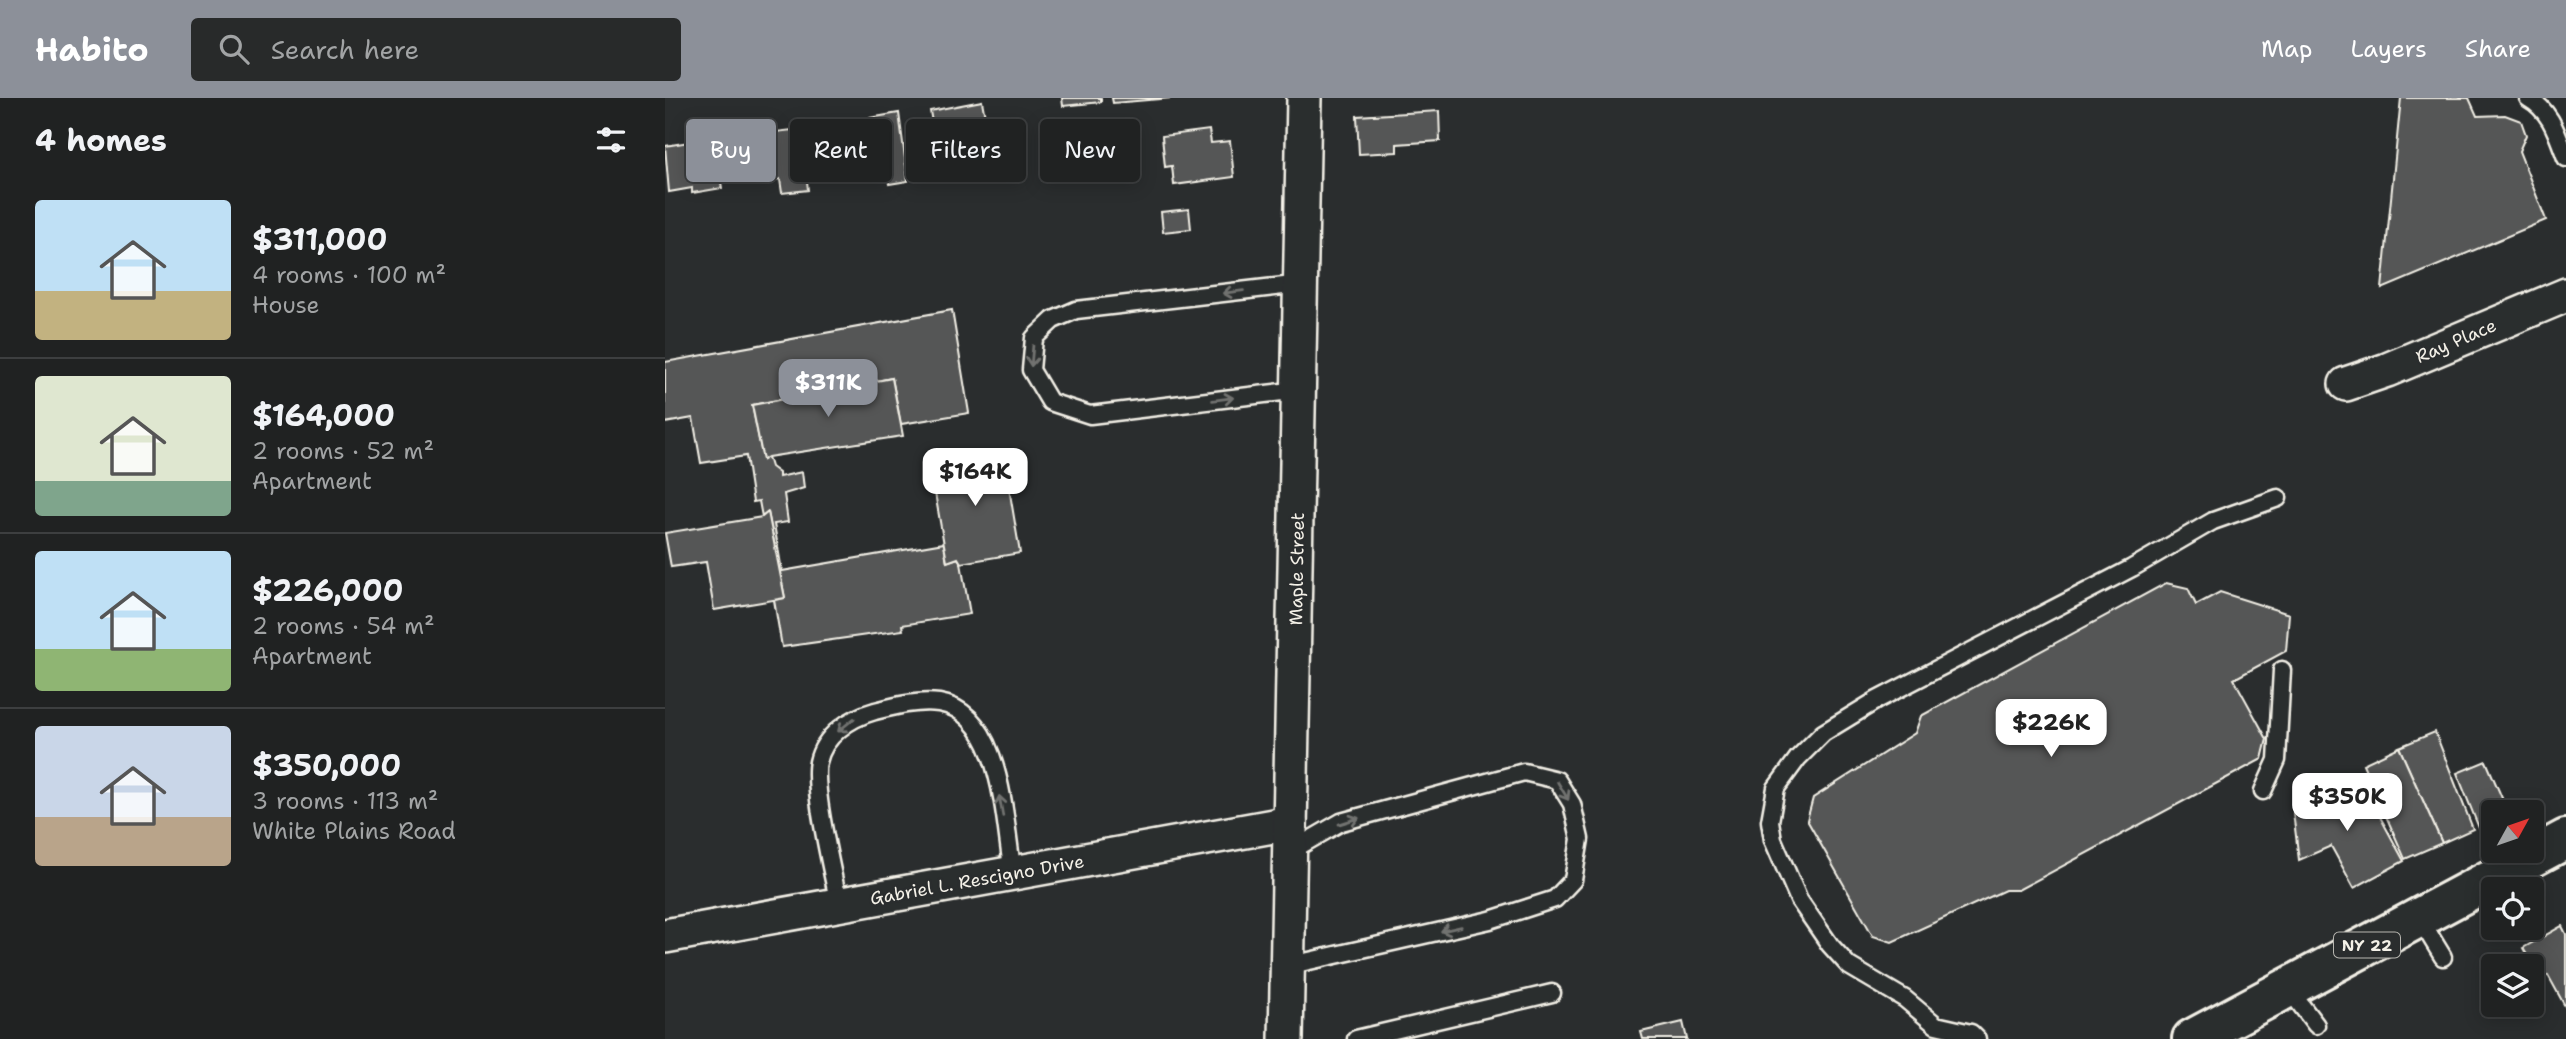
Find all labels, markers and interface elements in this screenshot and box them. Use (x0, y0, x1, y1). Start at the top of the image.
search box (191, 18, 681, 81)
text: Habito (35, 27, 149, 72)
icon: search (215, 30, 253, 68)
text: Search here (271, 32, 419, 67)
text: Map (2261, 33, 2312, 65)
text: Layers (2350, 33, 2427, 65)
text: Share (2465, 33, 2531, 65)
chip: Buy (686, 119, 776, 182)
chip: Rent (790, 119, 892, 182)
chip: Filters (906, 119, 1026, 182)
chip: New (1040, 119, 1140, 182)
text: 4 homes (35, 120, 167, 161)
icon: filters (592, 121, 630, 159)
text: $311,000 (252, 219, 388, 260)
icon: home (91, 228, 175, 312)
text: 4 rooms · 100 m² (252, 260, 446, 290)
one-way arrow (1223, 286, 1245, 299)
text: House (252, 290, 320, 320)
street label: Ray Place (2412, 313, 2500, 369)
one-way arrow (1025, 344, 1038, 367)
pin: $311K (779, 360, 877, 419)
text: $311K (795, 367, 861, 397)
one-way arrow (1211, 393, 1234, 406)
text: $164,000 (252, 395, 395, 436)
icon: home (91, 404, 175, 488)
text: 2 rooms · 52 m² (252, 436, 434, 466)
pin: $164K (926, 448, 1024, 508)
text: $164K (939, 456, 1011, 486)
text: Apartment (252, 466, 372, 496)
street label: Maple Street (1284, 512, 1310, 626)
text: $226,000 (252, 570, 404, 611)
icon: home (91, 579, 175, 663)
text: 2 rooms · 54 m² (252, 611, 435, 641)
text: Apartment (252, 641, 372, 671)
pin: $226K (2002, 700, 2100, 759)
text: $226K (2012, 707, 2090, 737)
one-way arrow (837, 717, 855, 732)
text: $350,000 (252, 745, 401, 786)
icon: home (91, 754, 175, 838)
pin: $350K (2298, 774, 2396, 833)
one-way arrow (1557, 780, 1571, 800)
text: $350K (2308, 781, 2386, 811)
text: 3 rooms · 113 m² (252, 786, 438, 816)
one-way arrow (994, 795, 1007, 818)
north arrow (2481, 800, 2545, 863)
map controls (2481, 800, 2544, 1017)
one-way arrow (1338, 813, 1360, 826)
text: White Plains Road (252, 816, 456, 846)
street label: Gabriel L. Rescigno Drive (868, 849, 1086, 911)
button: locate (2481, 877, 2544, 940)
one-way arrow (1440, 923, 1463, 936)
road number: NY 22 (2334, 932, 2400, 958)
button: layers (2481, 954, 2544, 1017)

